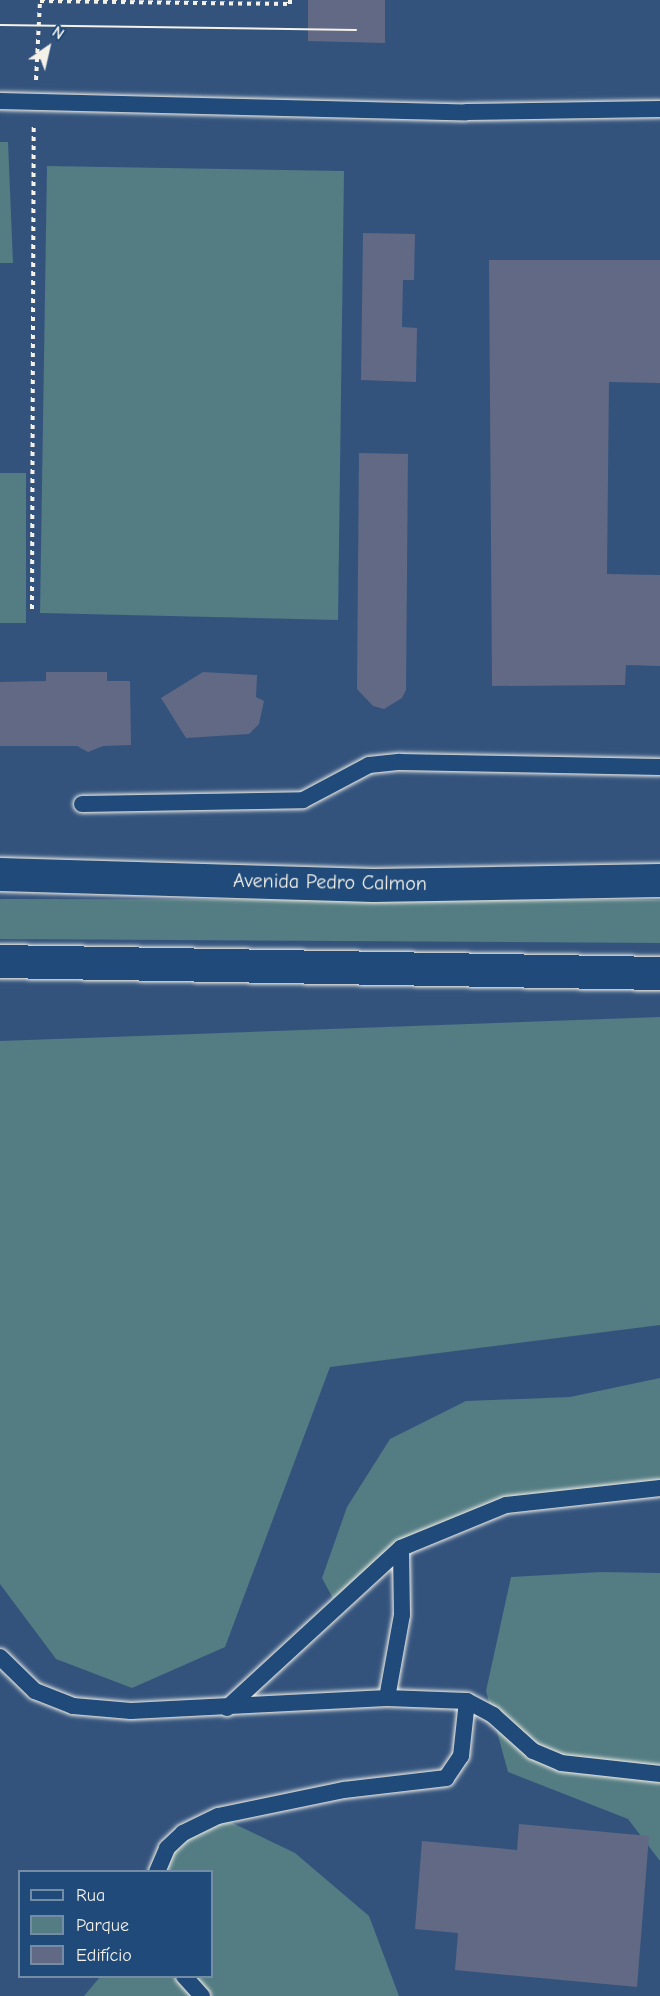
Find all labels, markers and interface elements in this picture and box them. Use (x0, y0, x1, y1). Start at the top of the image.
north arrow (18, 18, 78, 78)
text: N (49, 23, 67, 43)
street label: Avenida Pedro Calmon (233, 868, 427, 896)
legend (18, 1870, 213, 1978)
text: Rua (76, 1885, 105, 1906)
text: Parque (76, 1915, 129, 1936)
text: Edifício (76, 1945, 132, 1966)

